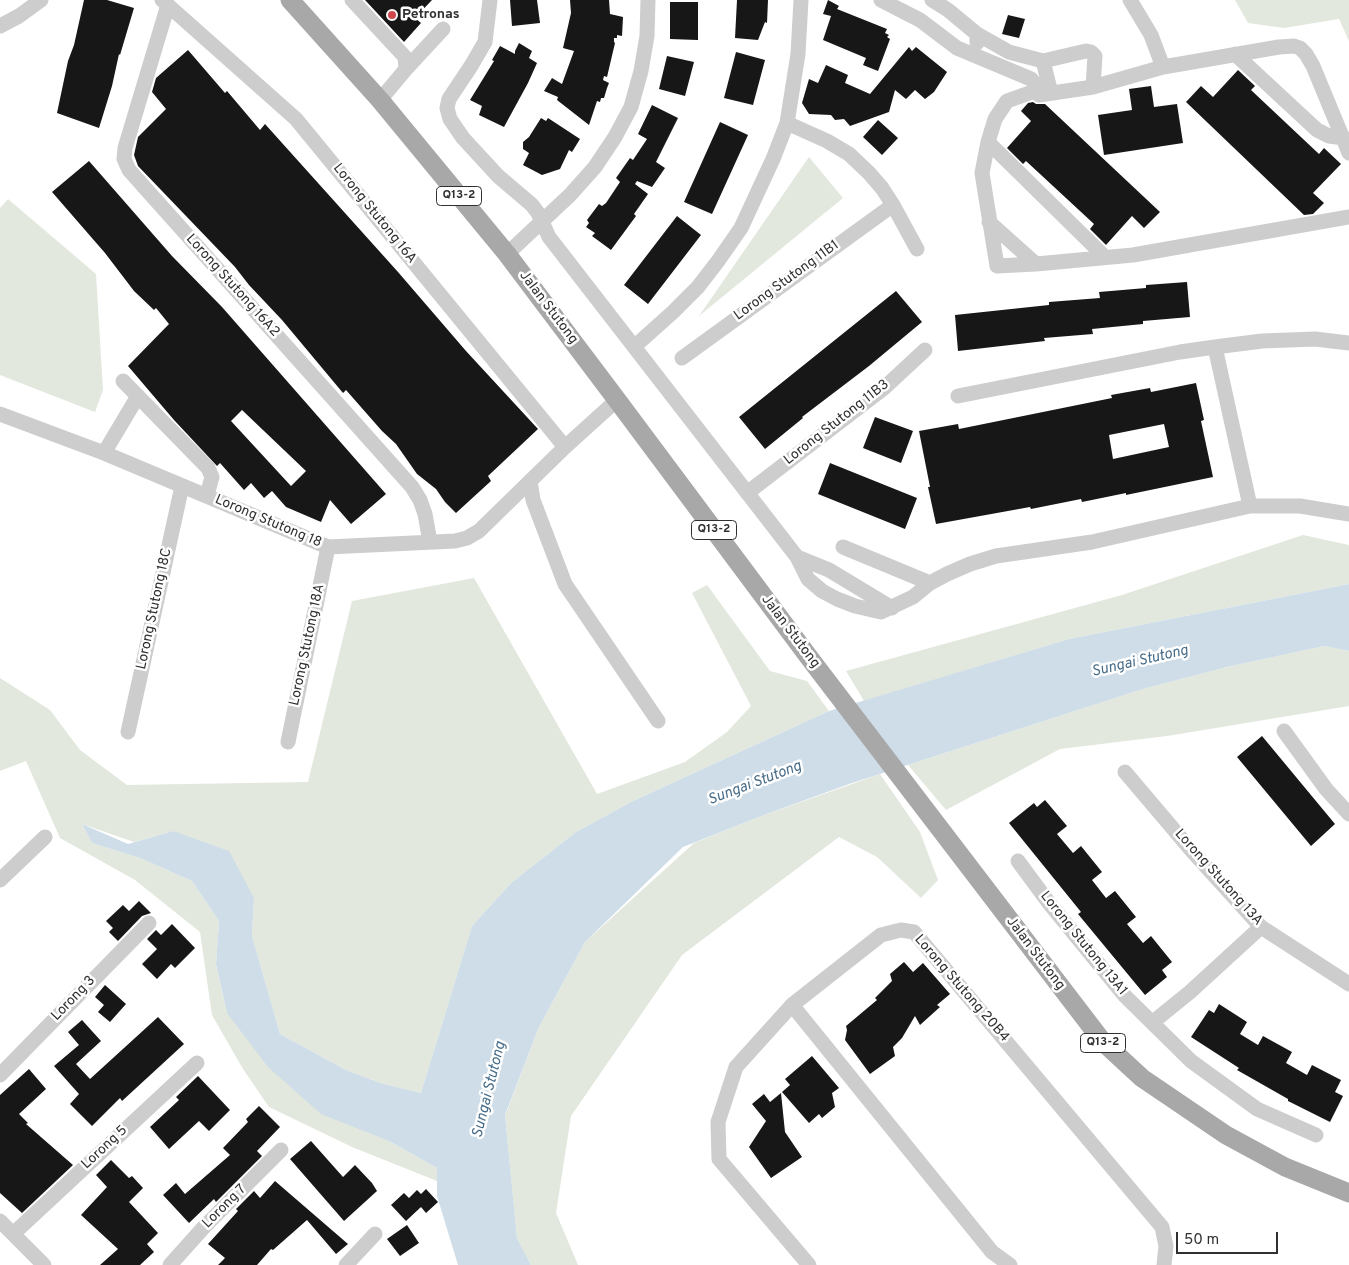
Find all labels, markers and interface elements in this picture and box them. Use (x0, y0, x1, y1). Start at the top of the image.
place label: Petronas (402, 7, 460, 23)
marker: Petronas (386, 9, 398, 21)
street label: Lorong Stutong 16A (329, 161, 419, 267)
road number: Q13-2 (436, 187, 482, 206)
street label: Lorong Stutong 16A2 (182, 231, 282, 341)
street label: Lorong Stutong 11B1 (731, 237, 843, 325)
street label: Jalan Stutong (515, 268, 581, 348)
street label: Lorong Stutong 11B3 (781, 377, 893, 469)
street label: Lorong Stutong 18 (212, 492, 324, 552)
road number: Q13-2 (692, 520, 736, 540)
street label: Lorong Stutong 18C (134, 547, 176, 671)
street label: Lorong Stutong 18A (287, 583, 329, 707)
street label: Jalan Stutong (757, 592, 823, 672)
water label: Sungai Stutong (1090, 642, 1190, 682)
water label: Sungai Stutong (706, 758, 804, 810)
street label: Lorong Stutong 13A (1170, 826, 1266, 930)
street label: Lorong Stutong 13A1 (1036, 889, 1130, 999)
street label: Jalan Stutong (1002, 914, 1068, 994)
street label: Lorong Stutong 20B4 (910, 932, 1012, 1046)
street label: Lorong 3 (48, 973, 100, 1025)
road number: Q13-2 (1080, 1034, 1126, 1052)
water label: Sungai Stutong (469, 1040, 511, 1140)
street label: Lorong 5 (79, 1123, 131, 1173)
street label: Lorong 7 (200, 1182, 250, 1232)
scale bar (1179, 1222, 1282, 1254)
text: 50 m (1184, 1231, 1219, 1250)

